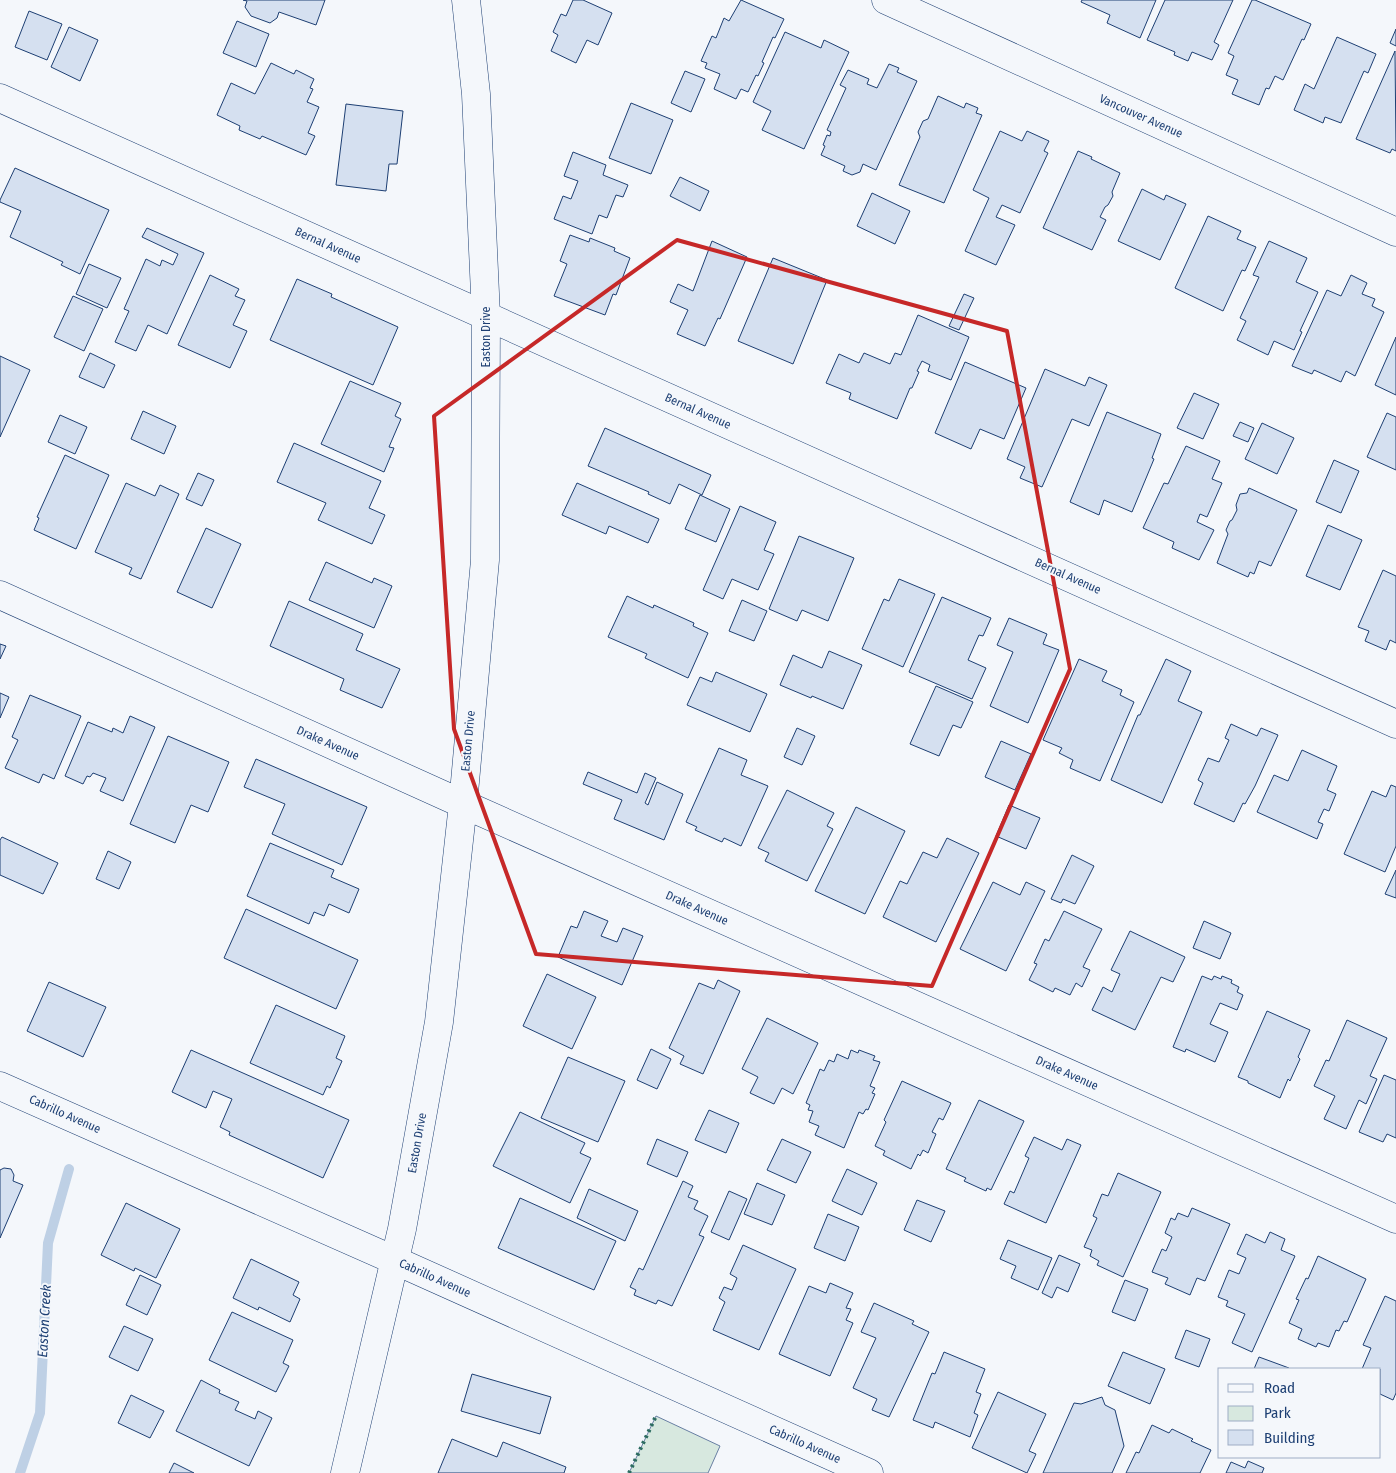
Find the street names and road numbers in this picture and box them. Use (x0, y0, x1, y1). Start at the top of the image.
street label: Vancouver Avenue (1097, 91, 1185, 141)
street label: Bernal Avenue (293, 224, 363, 266)
street label: Easton Drive (479, 306, 493, 368)
street label: Bernal Avenue (663, 390, 733, 432)
street label: Bernal Avenue (1033, 555, 1103, 597)
street label: Easton Drive (458, 710, 478, 772)
street label: Drake Avenue (295, 723, 361, 763)
street label: Drake Avenue (664, 888, 730, 928)
street label: Drake Avenue (1034, 1053, 1100, 1093)
street label: Cabrillo Avenue (27, 1092, 103, 1136)
street label: Easton Drive (405, 1112, 429, 1174)
street label: Cabrillo Avenue (397, 1256, 473, 1300)
street label: Cabrillo Avenue (767, 1422, 843, 1466)

